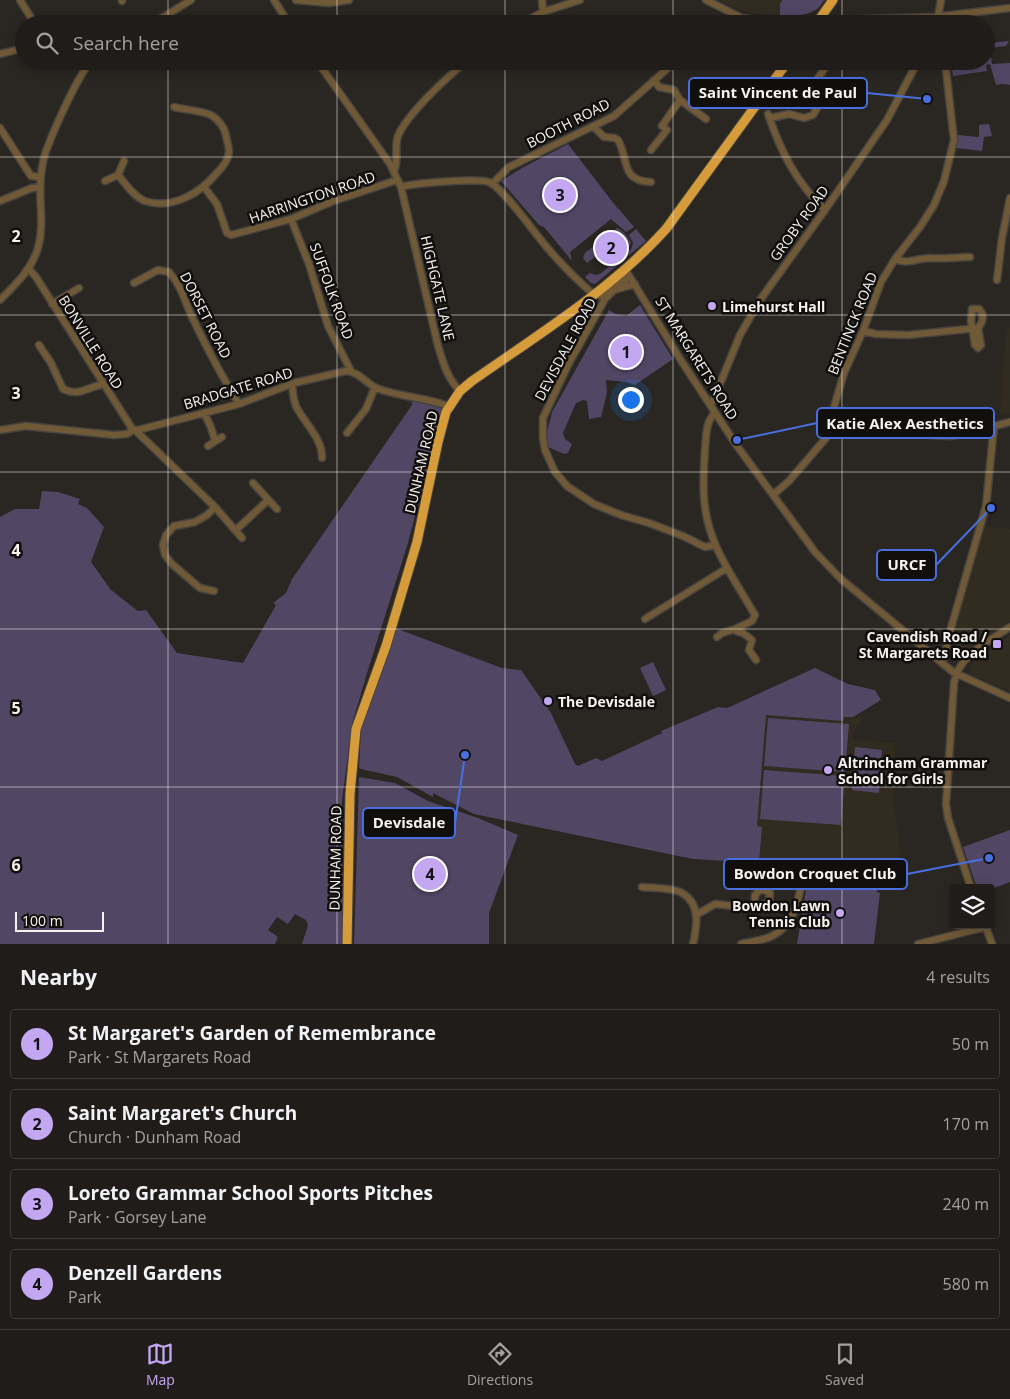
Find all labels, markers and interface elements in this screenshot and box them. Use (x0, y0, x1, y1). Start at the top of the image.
search box (15, 15, 995, 70)
icon: search (33, 29, 61, 57)
text: Search here (73, 30, 179, 56)
callout: Saint Vincent de Paul (689, 78, 867, 108)
text: Saint Vincent de Paul (699, 82, 857, 102)
street label: BOOTH ROAD (523, 94, 613, 152)
street label: HARRINGTON ROAD (246, 166, 378, 228)
pin: 3 (544, 176, 576, 214)
street label: GROBY ROAD (765, 182, 833, 264)
text: 2 (11, 225, 21, 247)
pin: 2 (595, 229, 627, 267)
street label: HIGHGATE LANE (417, 234, 459, 342)
street label: SUFFOLK ROAD (306, 240, 358, 342)
street label: DORSET ROAD (176, 268, 236, 362)
street label: BENTINCK ROAD (823, 269, 881, 377)
street label: BONVILLE ROAD (55, 291, 127, 393)
street label: ST MARGARETS ROAD (651, 293, 743, 423)
street label: DEVISDALE ROAD (530, 294, 600, 404)
place label: Limehurst Hall (722, 297, 825, 316)
marker: Limehurst Hall (706, 300, 718, 312)
pin: 1 (610, 333, 642, 371)
street label: BRADGATE ROAD (181, 362, 295, 414)
text: 3 (11, 382, 21, 404)
your location (618, 387, 644, 413)
callout: Katie Alex Aesthetics (817, 408, 994, 438)
street label: DUNHAM ROAD (400, 409, 442, 515)
text: Katie Alex Aesthetics (826, 413, 984, 433)
text: 4 (11, 539, 21, 561)
callout: URCF (877, 550, 936, 580)
text: URCF (887, 554, 927, 574)
place label: Cavendish Road / St Margarets Road (859, 627, 987, 662)
marker: Cavendish Road / St Margarets Road (991, 638, 1003, 650)
place label: The Devisdale (558, 692, 655, 711)
marker: The Devisdale (542, 695, 554, 707)
text: 5 (11, 697, 21, 719)
place label: Altrincham Grammar School for Girls (838, 753, 988, 788)
marker: Altrincham Grammar School for Girls (822, 764, 834, 776)
street label: DUNHAM ROAD (325, 805, 345, 911)
callout: Devisdale (363, 808, 455, 838)
text: Devisdale (373, 812, 445, 832)
text: 6 (11, 854, 21, 876)
pin: 4 (414, 855, 446, 893)
callout: Bowdon Croquet Club (724, 859, 907, 889)
text: Bowdon Croquet Club (734, 863, 896, 883)
map controls (950, 884, 995, 929)
button: layers (950, 884, 995, 929)
place label: Bowdon Lawn Tennis Club (732, 896, 830, 931)
marker: Bowdon Lawn Tennis Club (834, 907, 846, 919)
scale bar (15, 909, 104, 932)
text: 100 m (22, 911, 63, 930)
text: Nearby (20, 963, 97, 991)
text: 4 results (926, 966, 990, 988)
text: St Margaret's Garden of Remembrance (68, 1020, 436, 1046)
text: 1 (32, 1033, 42, 1055)
text: 50 m (952, 1033, 989, 1055)
text: Park · St Margarets Road (68, 1046, 251, 1068)
text: Saint Margaret's Church (68, 1100, 297, 1126)
text: 2 (32, 1113, 42, 1135)
text: 170 m (943, 1113, 989, 1135)
text: Church · Dunham Road (68, 1126, 241, 1148)
text: Loreto Grammar School Sports Pitches (68, 1180, 433, 1206)
text: 3 (32, 1193, 42, 1215)
text: 240 m (943, 1193, 989, 1215)
text: Park · Gorsey Lane (68, 1206, 207, 1228)
text: Denzell Gardens (68, 1260, 222, 1286)
text: 4 (32, 1273, 42, 1295)
text: 580 m (943, 1273, 989, 1295)
text: Park (68, 1286, 101, 1308)
tab: Map (146, 1340, 175, 1389)
tab: Directions (467, 1340, 533, 1389)
tab: Saved (825, 1340, 864, 1389)

